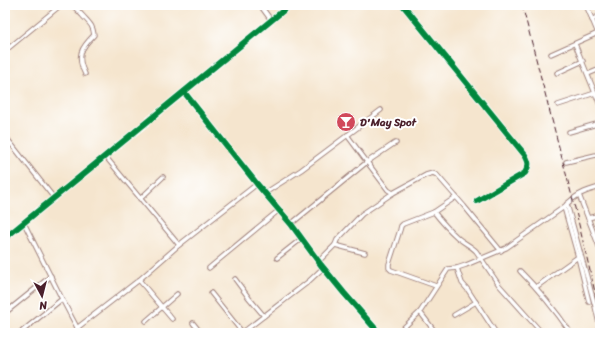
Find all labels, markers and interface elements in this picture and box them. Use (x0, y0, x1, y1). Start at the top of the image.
bar icon: D'May Spot (335, 111, 357, 133)
place label: D'May Spot (360, 113, 417, 132)
north arrow (22, 276, 62, 316)
text: N (38, 295, 49, 315)

